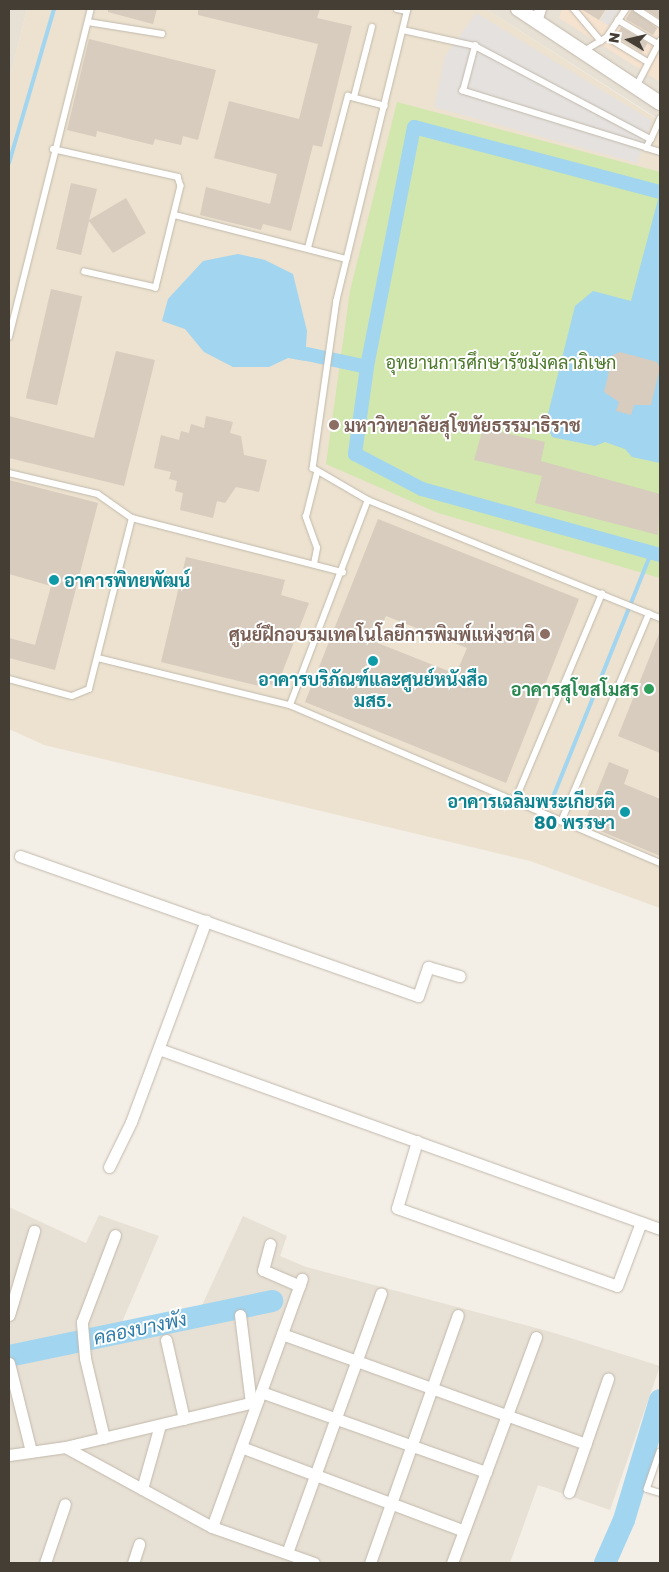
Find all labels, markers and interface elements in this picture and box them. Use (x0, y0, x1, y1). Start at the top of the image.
north arrow (604, 15, 654, 65)
text: N (604, 31, 623, 44)
park label: อุทยานการศึกษารัชมังคลาภิเษก (386, 351, 616, 373)
place label: มหาวิทยาลัยสุโขทัยธรรมาธิราช (344, 414, 581, 436)
marker: มหาวิทยาลัยสุโขทัยธรรมาธิราช (328, 419, 340, 431)
place label: อาคารพิทยพัฒน์ (64, 569, 190, 591)
marker: อาคารพิทยพัฒน์ (48, 574, 60, 586)
place label: ศูนย์ฝึกอบรมเทคโนโลยีการพิมพ์แห่งชาติ (229, 623, 535, 645)
marker: ศูนย์ฝึกอบรมเทคโนโลยีการพิมพ์แห่งชาติ (539, 628, 551, 640)
marker: อาคารบริภัณฑ์และศูนย์หนังสือ มสธ. (367, 655, 379, 667)
place label: อาคารบริภัณฑ์และศูนย์หนังสือ มสธ. (258, 669, 488, 712)
place label: อาคารสุโขสโมสร (511, 678, 639, 700)
marker: อาคารสุโขสโมสร (643, 683, 655, 695)
place label: อาคารเฉลิมพระเกียรติ 80 พรรษา (447, 791, 615, 834)
marker: อาคารเฉลิมพระเกียรติ 80 พรรษา (619, 806, 631, 818)
water label: คลองบางพัง (91, 1307, 189, 1349)

